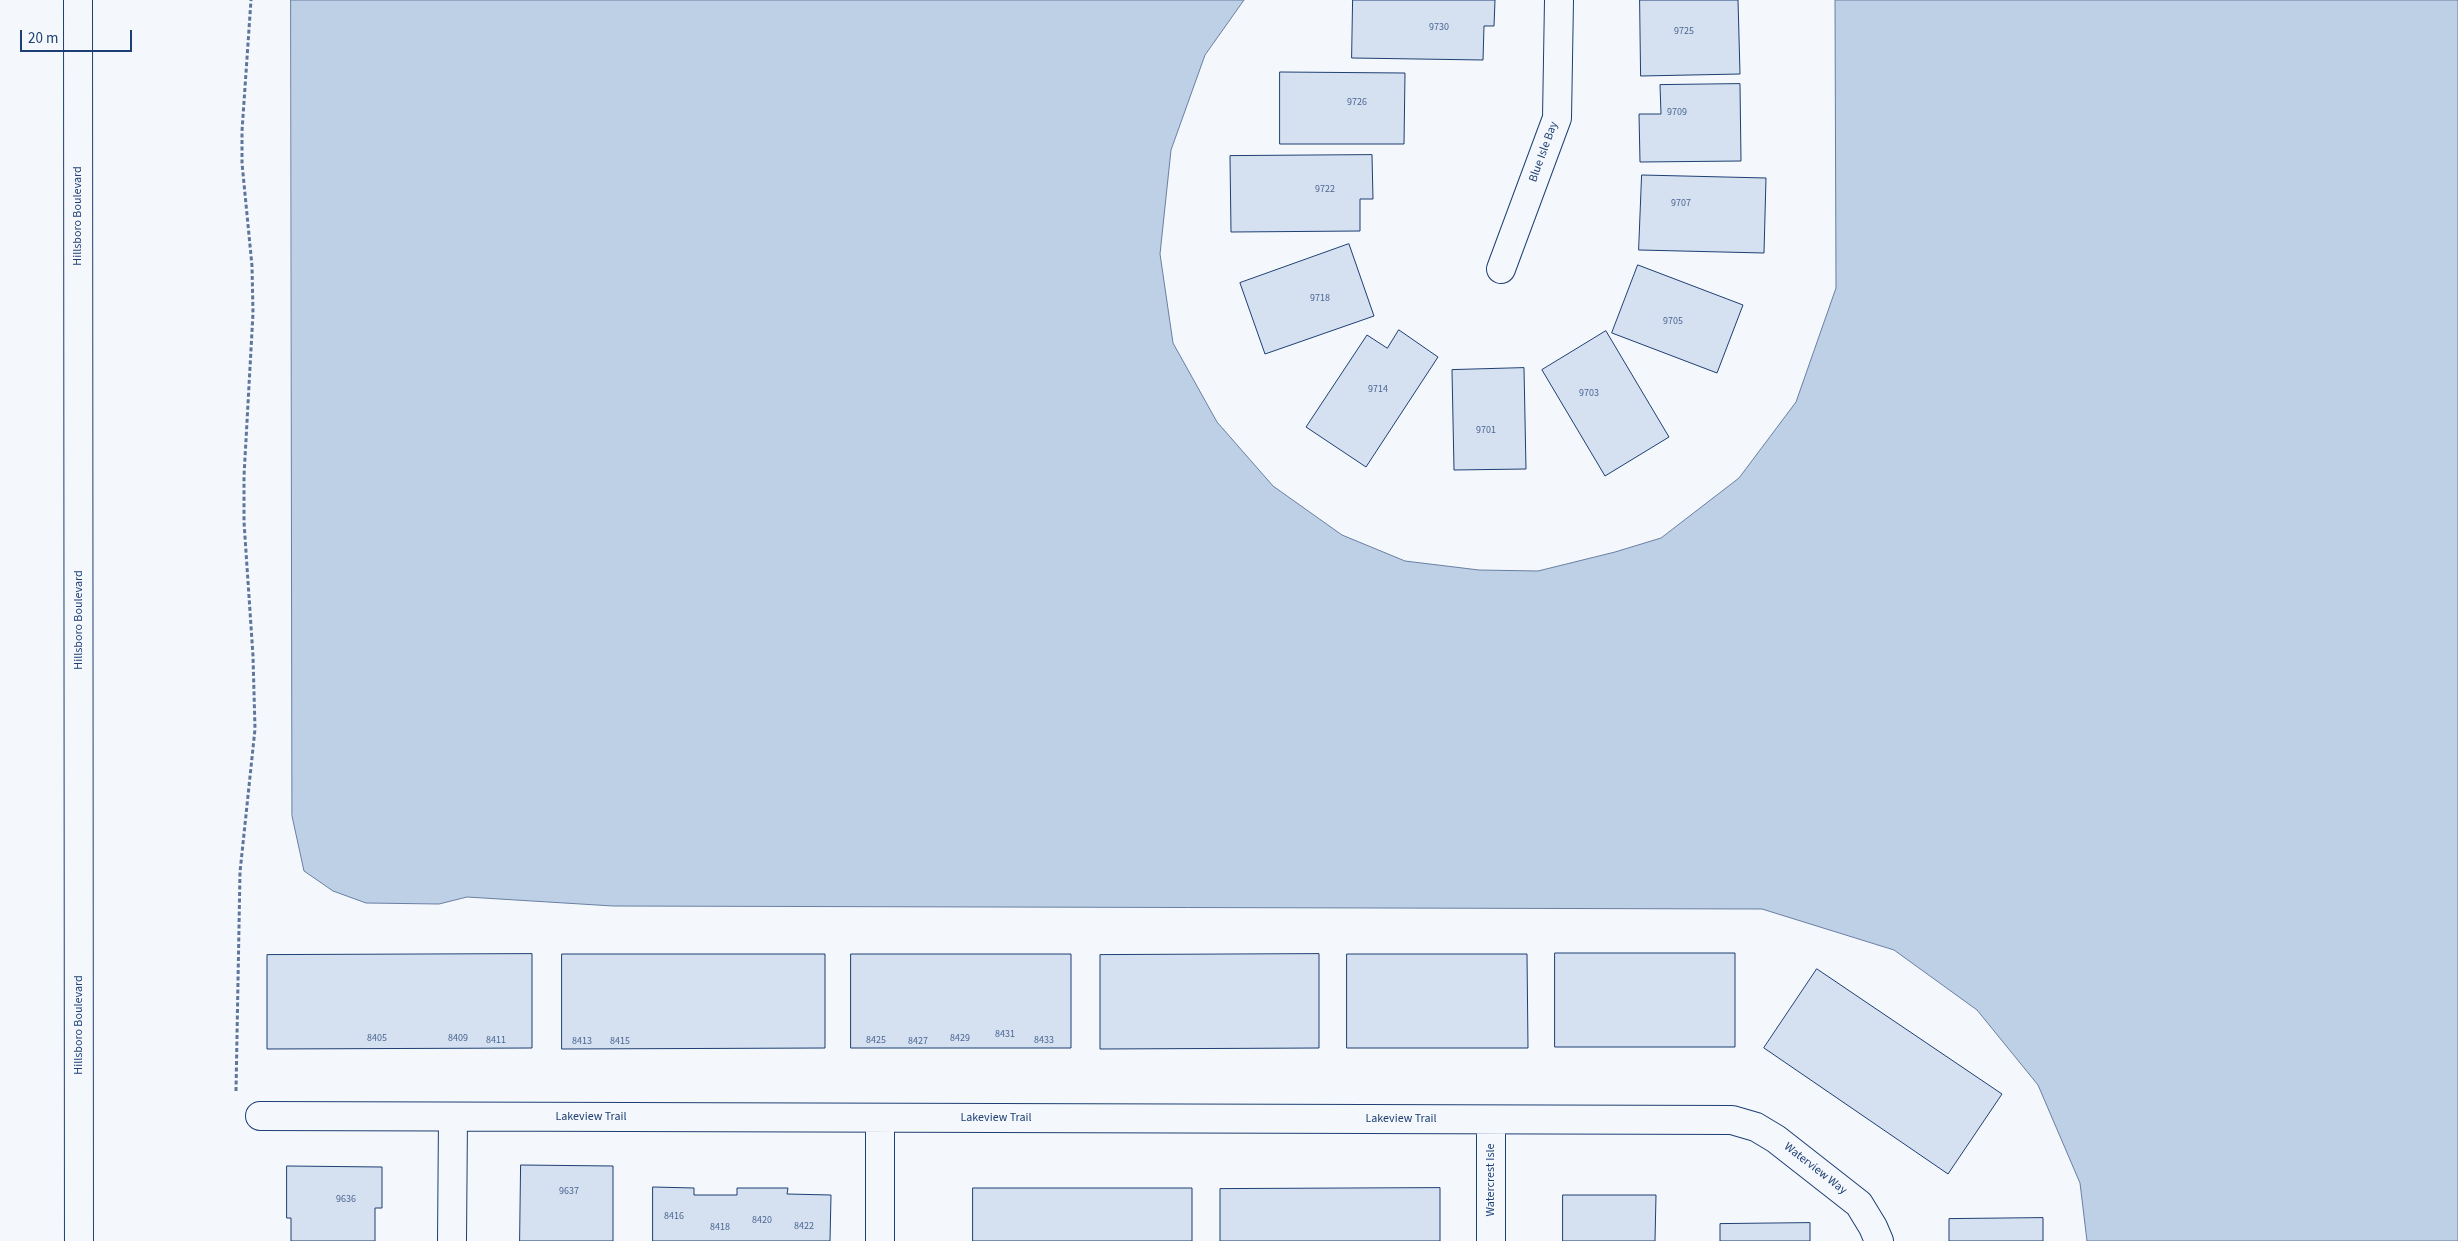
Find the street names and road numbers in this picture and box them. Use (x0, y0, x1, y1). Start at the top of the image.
street label: Blue Isle Bay (1526, 120, 1562, 184)
street label: Hillsboro Boulevard (71, 166, 85, 266)
street label: Hillsboro Boulevard (72, 570, 86, 670)
street label: Hillsboro Boulevard (72, 975, 86, 1075)
street label: Lakeview Trail (555, 1110, 627, 1124)
street label: Lakeview Trail (960, 1111, 1032, 1125)
street label: Lakeview Trail (1365, 1112, 1437, 1126)
street label: Waterview Way (1781, 1140, 1849, 1198)
street label: Watercrest Isle (1484, 1144, 1498, 1216)

